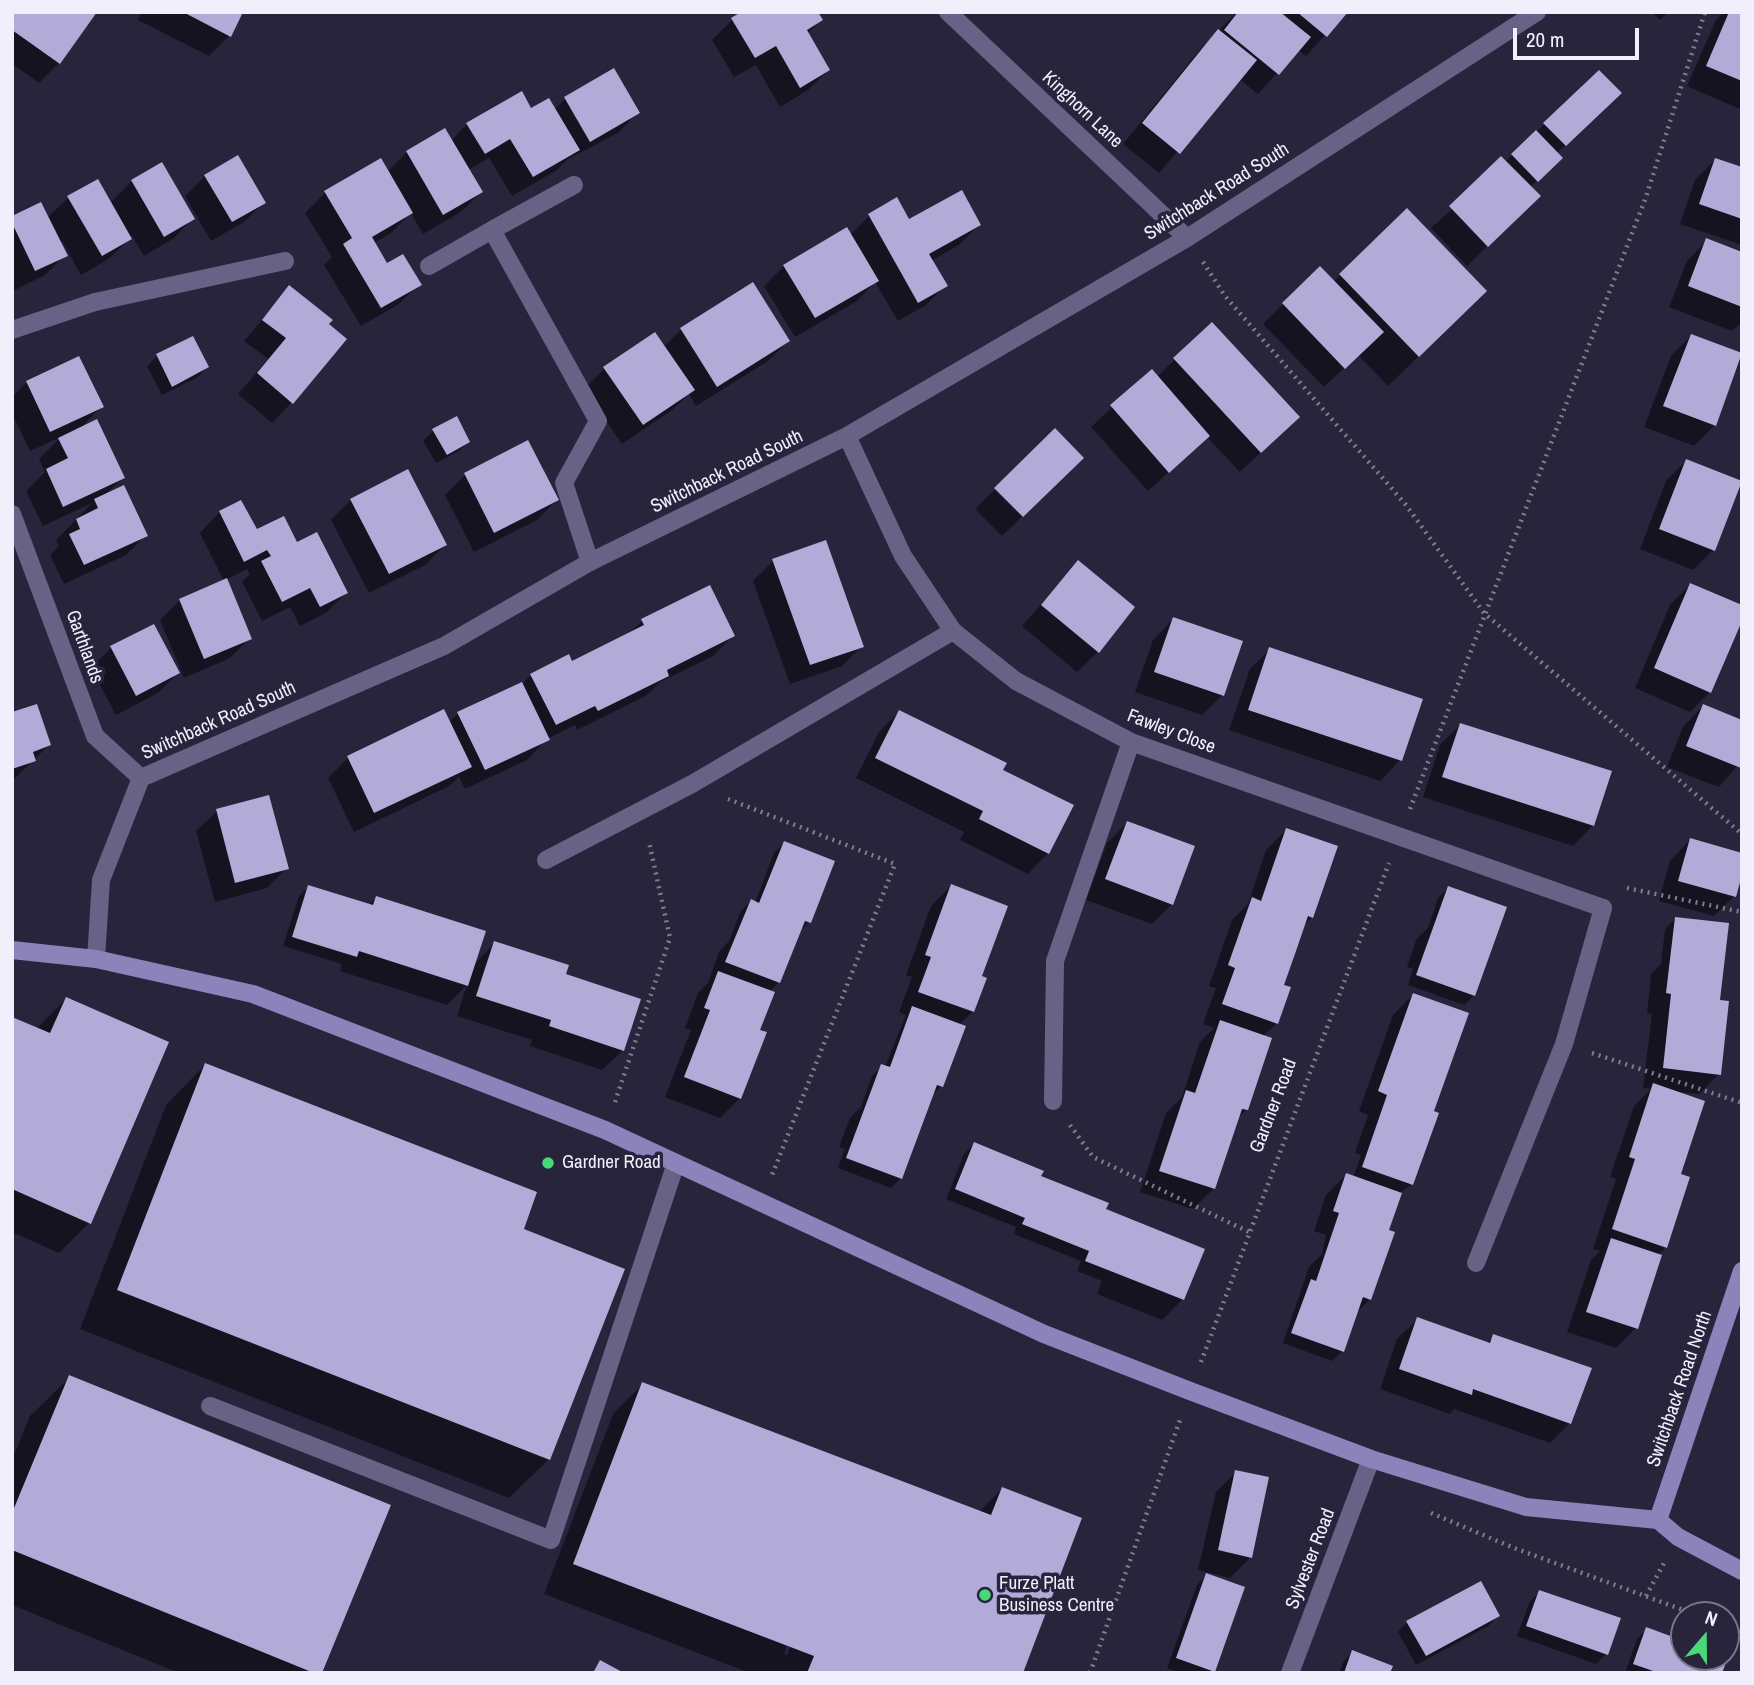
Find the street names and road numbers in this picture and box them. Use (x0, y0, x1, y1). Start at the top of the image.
street label: Kinghorn Lane (1037, 67, 1127, 153)
street label: Switchback Road South (1140, 138, 1294, 246)
street label: Switchback Road South (647, 425, 807, 519)
street label: Garthlands (60, 607, 108, 687)
street label: Switchback Road South (138, 677, 300, 765)
street label: Fawley Close (1124, 705, 1218, 759)
street label: Gardner Road (1246, 1056, 1302, 1156)
street label: Switchback Road North (1643, 1308, 1717, 1470)
street label: Sylvester Road (1281, 1506, 1341, 1612)

